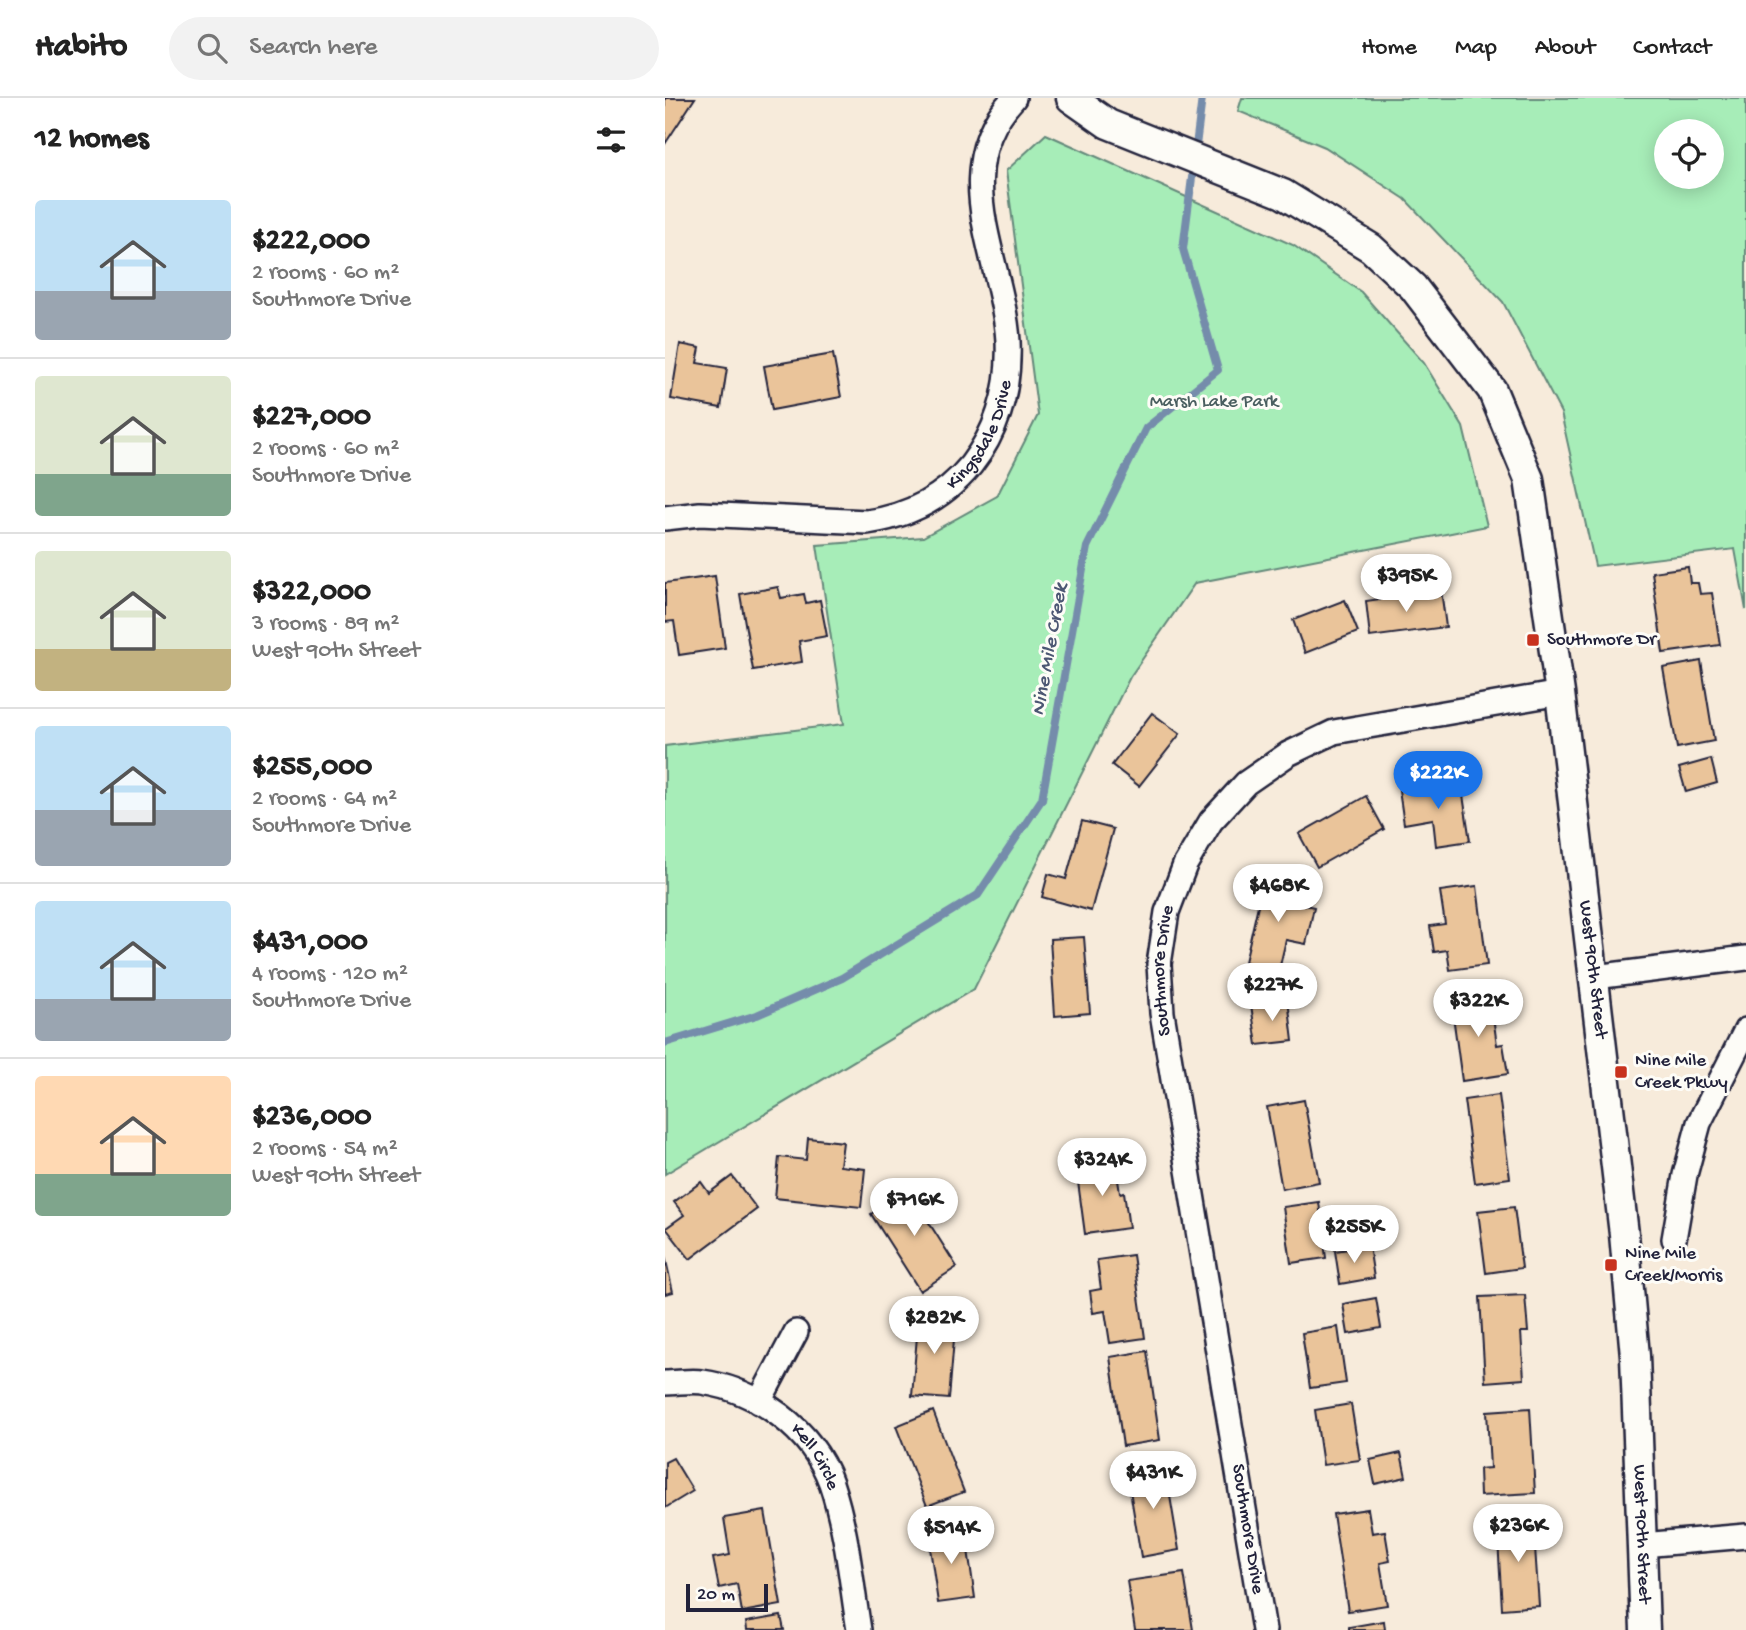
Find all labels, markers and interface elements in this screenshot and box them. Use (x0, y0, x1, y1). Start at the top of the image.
search box (169, 17, 659, 80)
text: Habito (35, 29, 127, 67)
icon: search (193, 29, 231, 67)
text: Search here (249, 33, 377, 64)
text: Home (1361, 34, 1417, 63)
text: Map (1455, 34, 1497, 63)
text: About (1535, 34, 1595, 63)
text: Contact (1633, 34, 1711, 63)
map controls (1654, 119, 1724, 189)
button: locate (1654, 119, 1724, 189)
icon: filters (592, 121, 630, 159)
text: 12 homes (35, 123, 148, 158)
text: $222,000 (252, 225, 370, 260)
icon: home (91, 228, 175, 312)
text: 2 rooms · 60 m² (252, 260, 399, 287)
text: Southmore Drive (252, 287, 411, 314)
street label: Kingsdale Drive (942, 378, 1018, 495)
park label: Marsh Lake Park (1150, 391, 1280, 414)
text: $227,000 (252, 401, 371, 436)
icon: home (91, 404, 175, 488)
text: 2 rooms · 60 m² (252, 436, 399, 463)
text: Southmore Drive (252, 463, 411, 490)
pin: $395K (1357, 554, 1455, 614)
text: $395K (1377, 563, 1435, 590)
text: $322,000 (252, 576, 371, 611)
icon: home (91, 579, 175, 663)
water label: Nine Mile Creek (1027, 580, 1075, 718)
text: 3 rooms · 89 m² (252, 611, 399, 638)
place label: Southmore Dr (1547, 629, 1658, 652)
marker: Southmore Dr (1525, 632, 1541, 648)
text: West 90th Street (252, 638, 420, 665)
text: $255,000 (252, 751, 372, 786)
pin: $222K (1389, 752, 1487, 811)
icon: home (91, 754, 175, 838)
text: $222K (1410, 760, 1466, 787)
text: 2 rooms · 64 m² (252, 786, 397, 813)
text: Southmore Drive (252, 813, 411, 840)
pin: $468K (1229, 864, 1327, 924)
text: $468K (1249, 873, 1307, 900)
street label: West 90th Street (1573, 899, 1613, 1042)
street label: Southmore Drive (1147, 901, 1180, 1038)
text: $431,000 (252, 926, 368, 961)
icon: home (91, 929, 175, 1013)
text: 4 rooms · 120 m² (252, 961, 408, 988)
pin: $227K (1223, 964, 1321, 1023)
text: $227K (1243, 972, 1301, 999)
pin: $322K (1429, 979, 1527, 1039)
text: Southmore Drive (252, 988, 411, 1015)
text: $322K (1449, 988, 1507, 1015)
place label: Nine Mile Creek Pkwy (1635, 1050, 1728, 1095)
marker: Nine Mile Creek Pkwy (1613, 1064, 1629, 1080)
text: $236,000 (252, 1101, 372, 1136)
icon: home (91, 1104, 175, 1188)
text: 2 rooms · 54 m² (252, 1136, 398, 1163)
pin: $324K (1053, 1138, 1151, 1198)
text: $324K (1073, 1147, 1131, 1174)
text: West 90th Street (252, 1163, 420, 1190)
pin: $716K (865, 1178, 963, 1238)
text: $716K (886, 1187, 942, 1214)
pin: $255K (1305, 1206, 1403, 1265)
text: $255K (1325, 1214, 1383, 1241)
place label: Nine Mile Creek/Morris (1625, 1243, 1723, 1288)
marker: Nine Mile Creek/Morris (1603, 1257, 1619, 1273)
pin: $282K (885, 1296, 983, 1356)
text: $282K (905, 1305, 963, 1332)
street label: Kell Circle (786, 1419, 844, 1493)
pin: $431K (1104, 1452, 1202, 1511)
text: $431K (1125, 1460, 1181, 1487)
street label: Southmore Drive (1225, 1462, 1269, 1596)
street label: West 90th Street (1627, 1464, 1656, 1606)
pin: $236K (1469, 1504, 1567, 1564)
pin: $514K (902, 1506, 1000, 1566)
text: $236K (1489, 1513, 1547, 1540)
text: $514K (923, 1515, 979, 1542)
scale bar (686, 1581, 768, 1613)
text: 20 m (697, 1584, 735, 1607)

